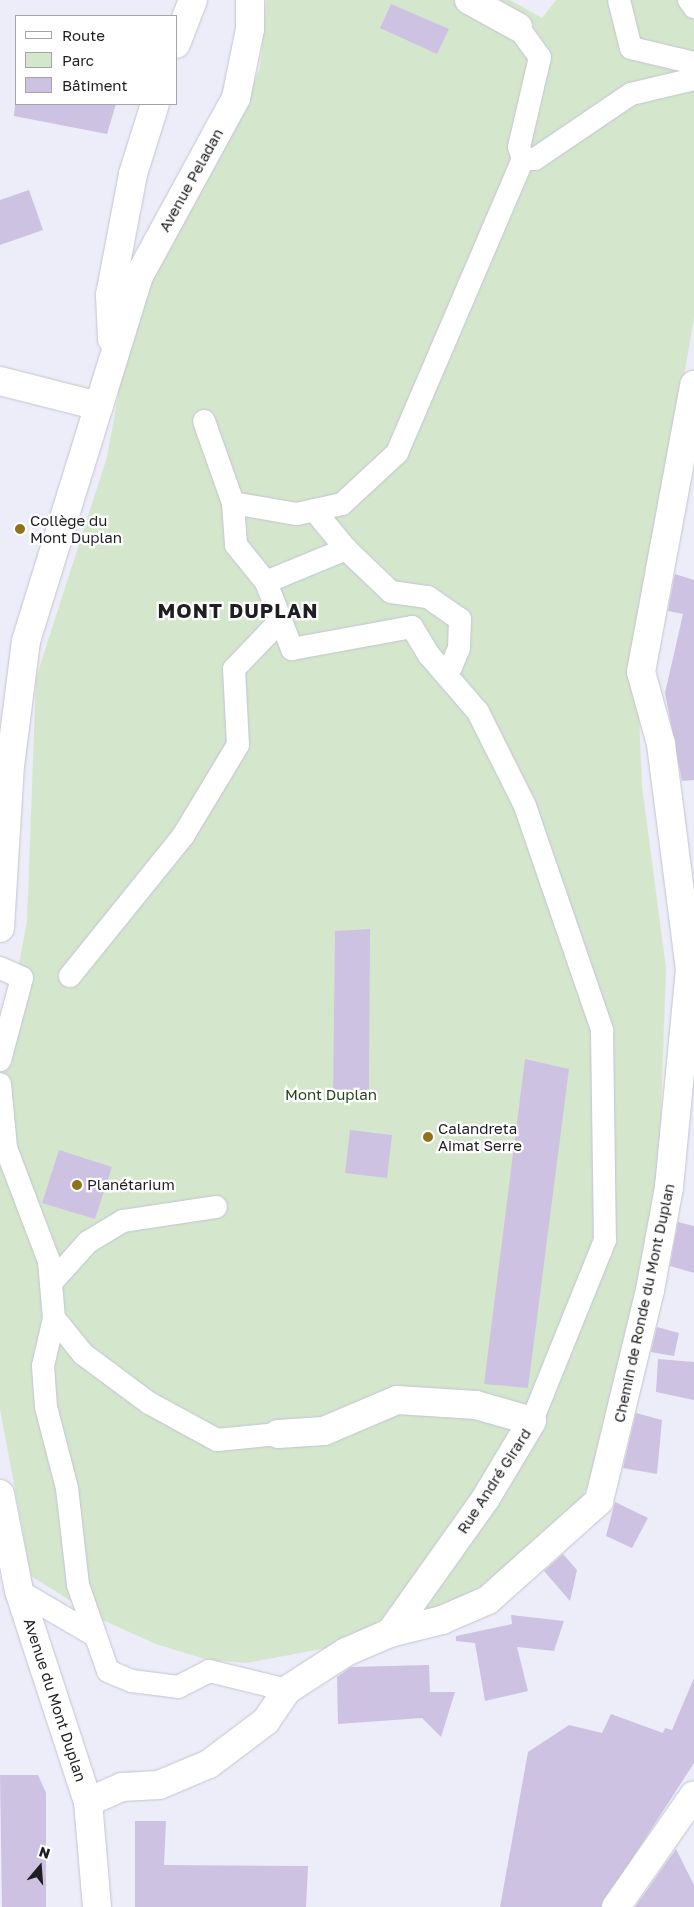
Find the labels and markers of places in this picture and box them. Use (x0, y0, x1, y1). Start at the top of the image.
place label: Collège du Mont Duplan (30, 511, 122, 546)
marker: Collège du Mont Duplan (14, 523, 26, 535)
place label: Calandreta Aimat Serre (438, 1119, 522, 1154)
marker: Calandreta Aimat Serre (422, 1131, 434, 1143)
place label: Planétarium (87, 1176, 175, 1194)
marker: Planétarium (71, 1179, 83, 1191)

